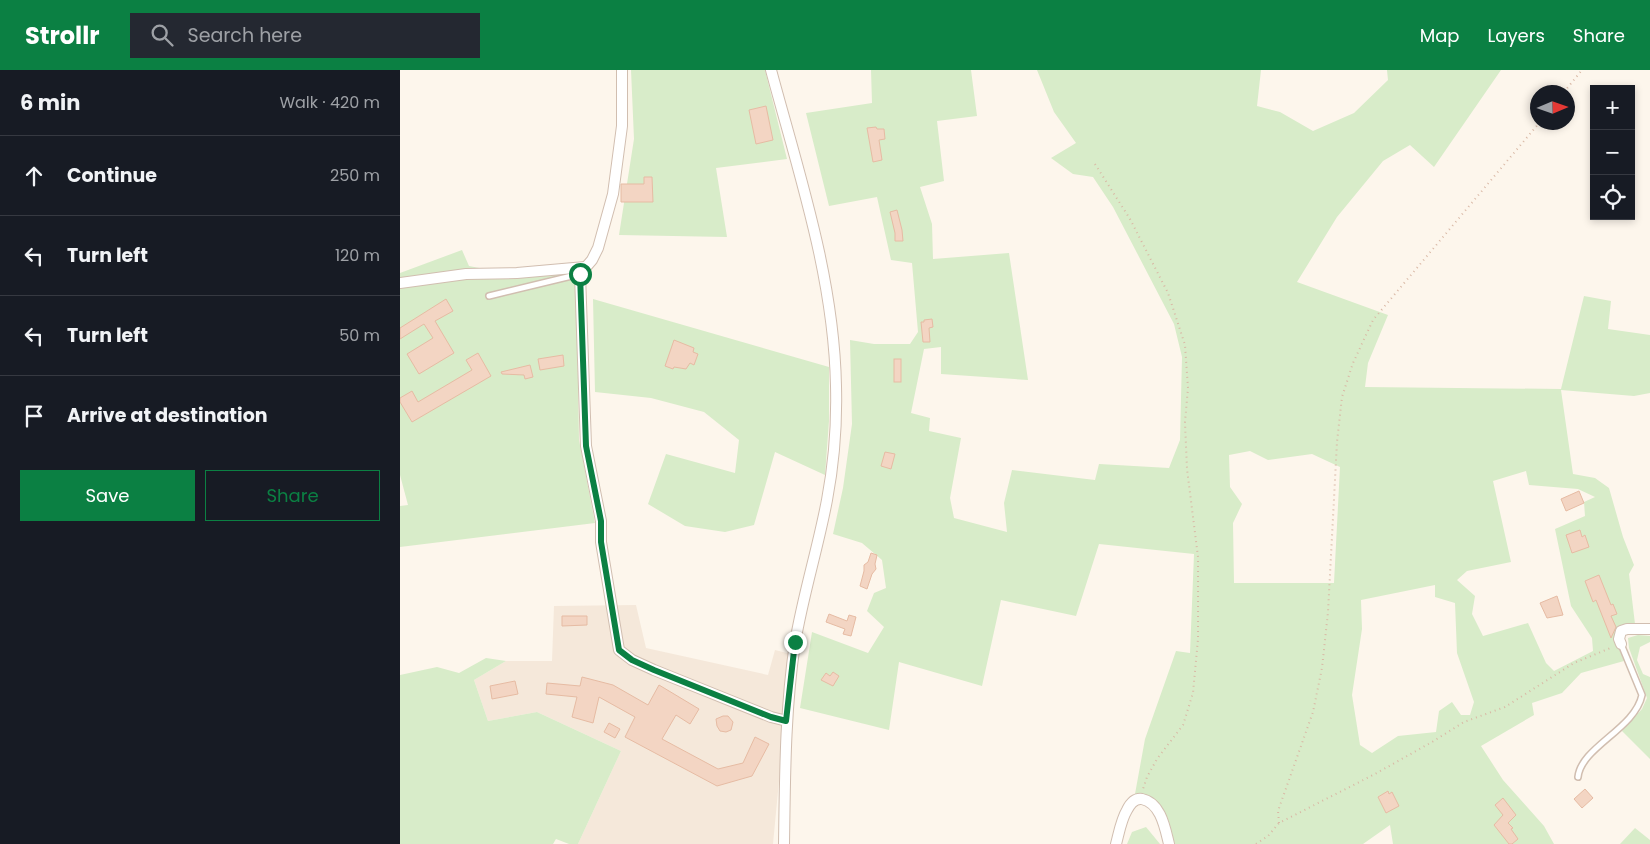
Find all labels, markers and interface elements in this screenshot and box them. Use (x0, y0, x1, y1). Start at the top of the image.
search box (130, 13, 480, 58)
text: Strollr (25, 19, 100, 52)
icon: search (148, 21, 176, 49)
text: Search here (188, 22, 302, 49)
text: Map (1420, 23, 1460, 48)
text: Layers (1488, 23, 1545, 48)
text: Share (1573, 23, 1625, 48)
north arrow (1530, 85, 1575, 130)
map controls (1590, 85, 1635, 220)
button: + (1590, 85, 1635, 130)
text: 6 min (20, 88, 80, 117)
text: Walk · 420 m (279, 91, 380, 114)
button: − (1590, 130, 1635, 175)
icon: ahead (20, 162, 48, 190)
text: Continue (67, 162, 157, 189)
text: 250 m (330, 164, 380, 187)
button: locate (1590, 175, 1635, 220)
icon: left (20, 242, 48, 270)
text: Turn left (67, 242, 148, 269)
text: 120 m (335, 244, 380, 267)
route start (569, 263, 592, 286)
icon: left (20, 322, 48, 350)
text: Turn left (67, 322, 148, 349)
text: 50 m (339, 324, 380, 347)
icon: arrive (20, 402, 48, 430)
text: Arrive at destination (67, 402, 268, 429)
button: Save (20, 470, 195, 521)
button: Share (205, 470, 380, 521)
route end (784, 631, 807, 654)

